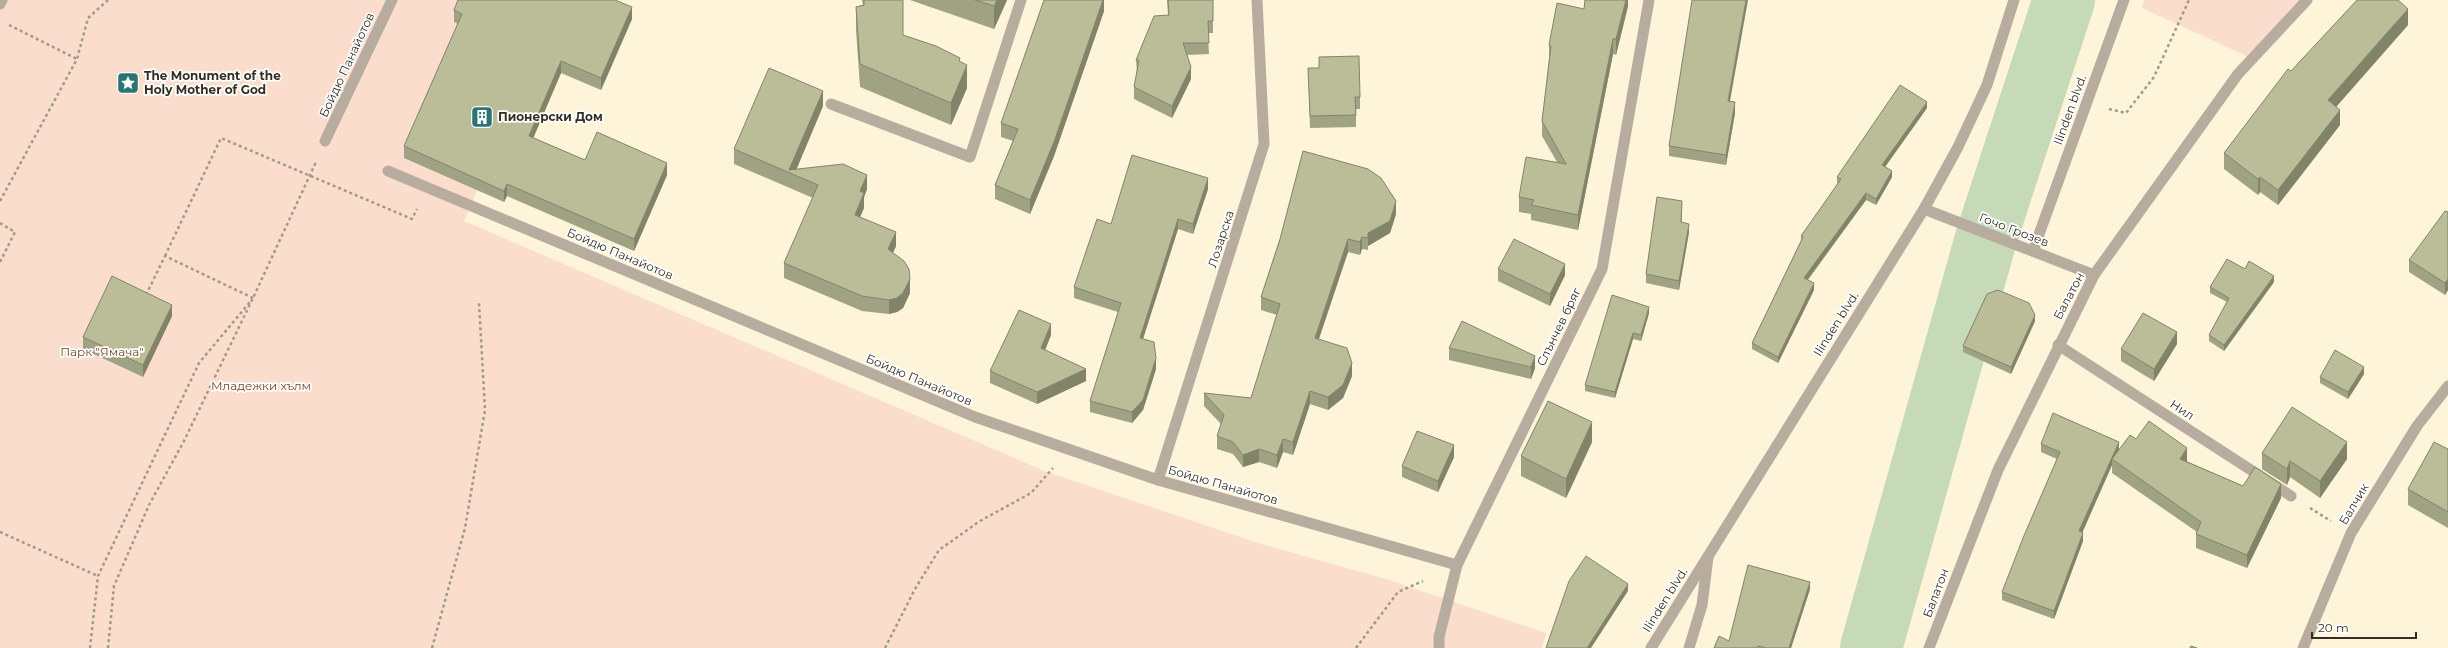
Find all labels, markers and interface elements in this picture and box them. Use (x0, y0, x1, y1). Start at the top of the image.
street label: Бойдю Панайотов (316, 10, 377, 120)
place label: The Monument of the Holy Mother of God (144, 68, 281, 97)
place icon: The Monument of the Holy Mother of God (115, 70, 141, 96)
street label: Ilinden blvd. (2050, 73, 2089, 147)
building icon: Пионерски Дом (469, 104, 495, 130)
place label: Пионерски Дом (498, 109, 603, 124)
street label: Лозарска (1204, 208, 1237, 269)
street label: Гочо Грозев (1977, 209, 2051, 250)
street label: Бойдю Панайотов (565, 224, 676, 283)
street label: Балатон (2050, 270, 2087, 322)
street label: Слънчев бряг (1533, 285, 1584, 368)
street label: Ilinden blvd. (1810, 289, 1861, 359)
park label: Парк "Ямача" (60, 344, 144, 359)
street label: Бойдю Панайотов (864, 350, 975, 409)
park label: Младежки хълм (211, 378, 311, 393)
street label: Нил (2167, 396, 2197, 423)
street label: Бойдю Панайотов (1166, 462, 1280, 507)
street label: Балчик (2335, 480, 2372, 527)
street label: Ilinden blvd. (1639, 565, 1690, 635)
street label: Балатон (1919, 566, 1952, 620)
scale bar (2312, 614, 2416, 640)
text: 20 m (2318, 620, 2349, 635)

